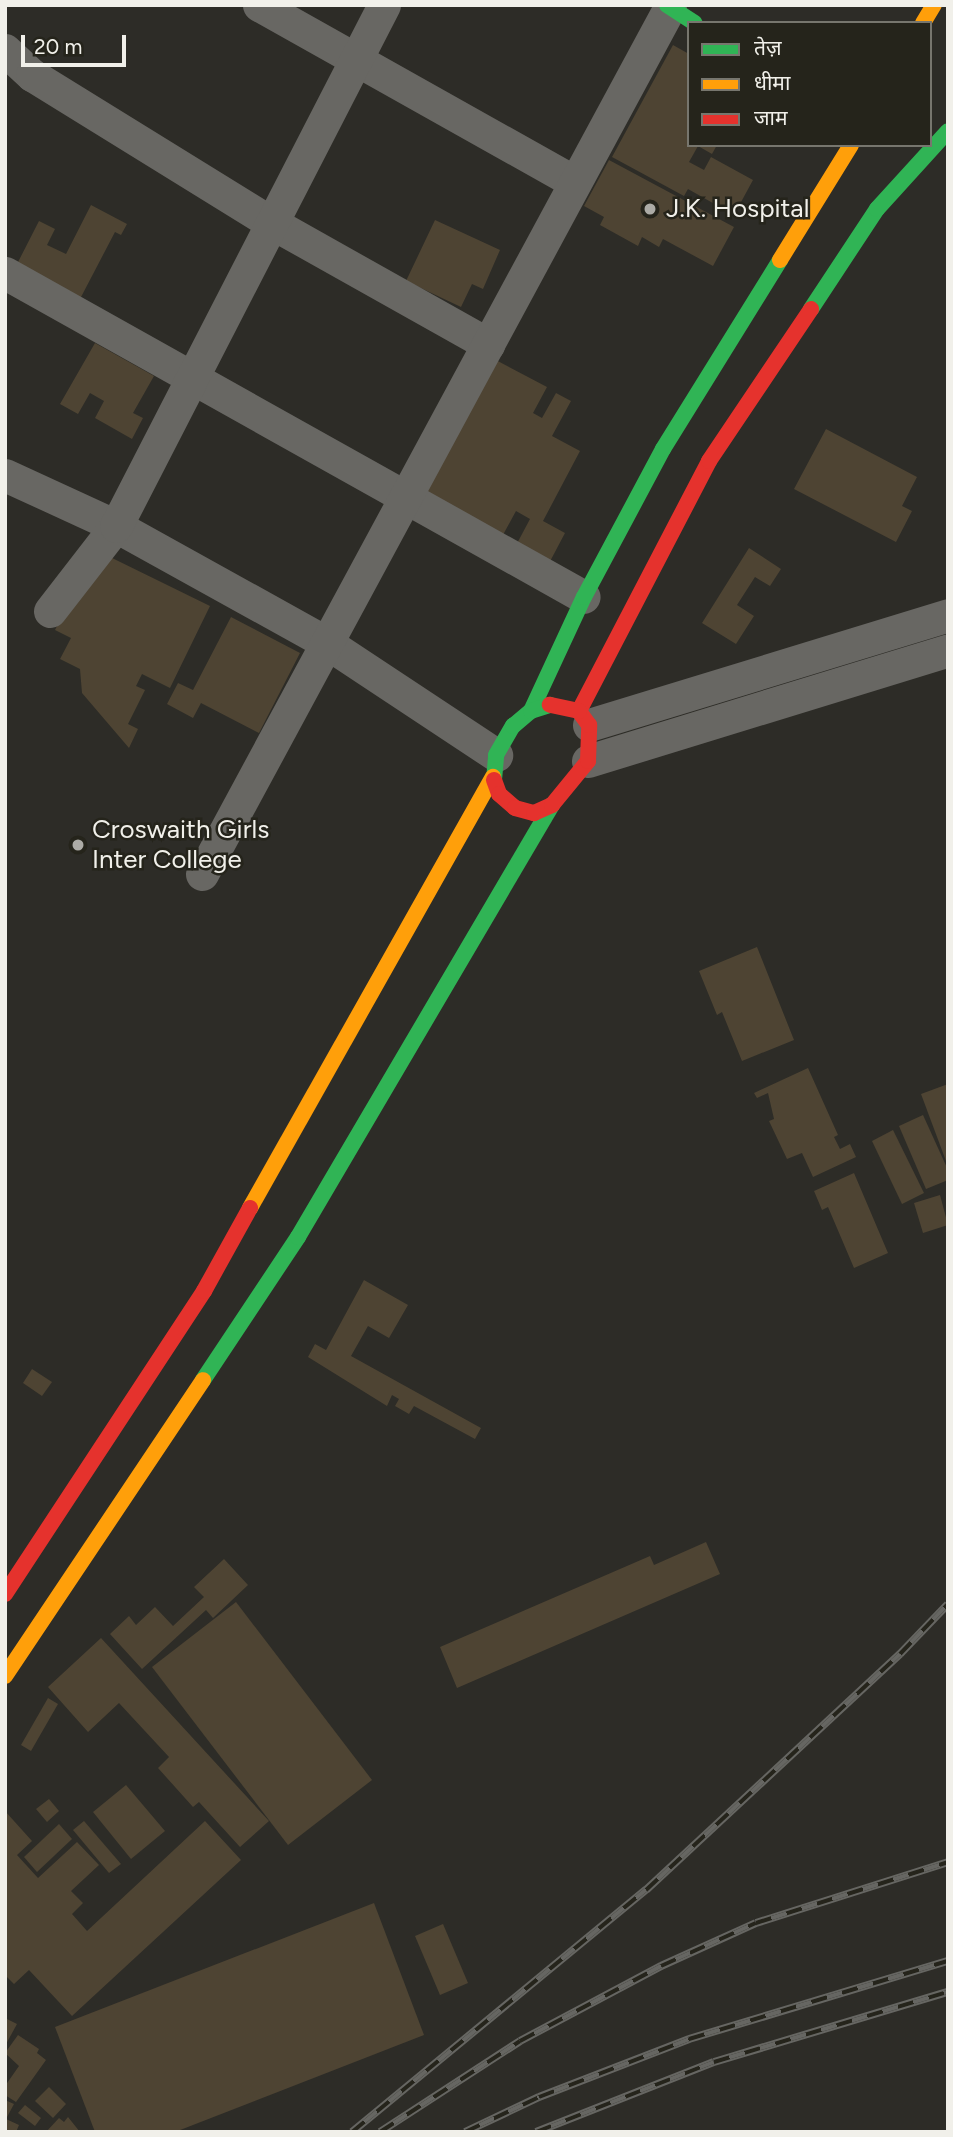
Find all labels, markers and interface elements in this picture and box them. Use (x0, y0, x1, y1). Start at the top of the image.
scale bar (24, 21, 130, 65)
legend (687, 21, 932, 147)
text: 20 m (34, 34, 82, 59)
text: तेज़ (754, 35, 782, 60)
text: धीमा (754, 70, 790, 95)
text: जाम (754, 105, 788, 130)
place label: J.K. Hospital (666, 193, 809, 225)
marker: J.K. Hospital (640, 199, 660, 219)
place label: Croswaith Girls Inter College (92, 814, 269, 876)
marker: Croswaith Girls Inter College (70, 837, 86, 853)

